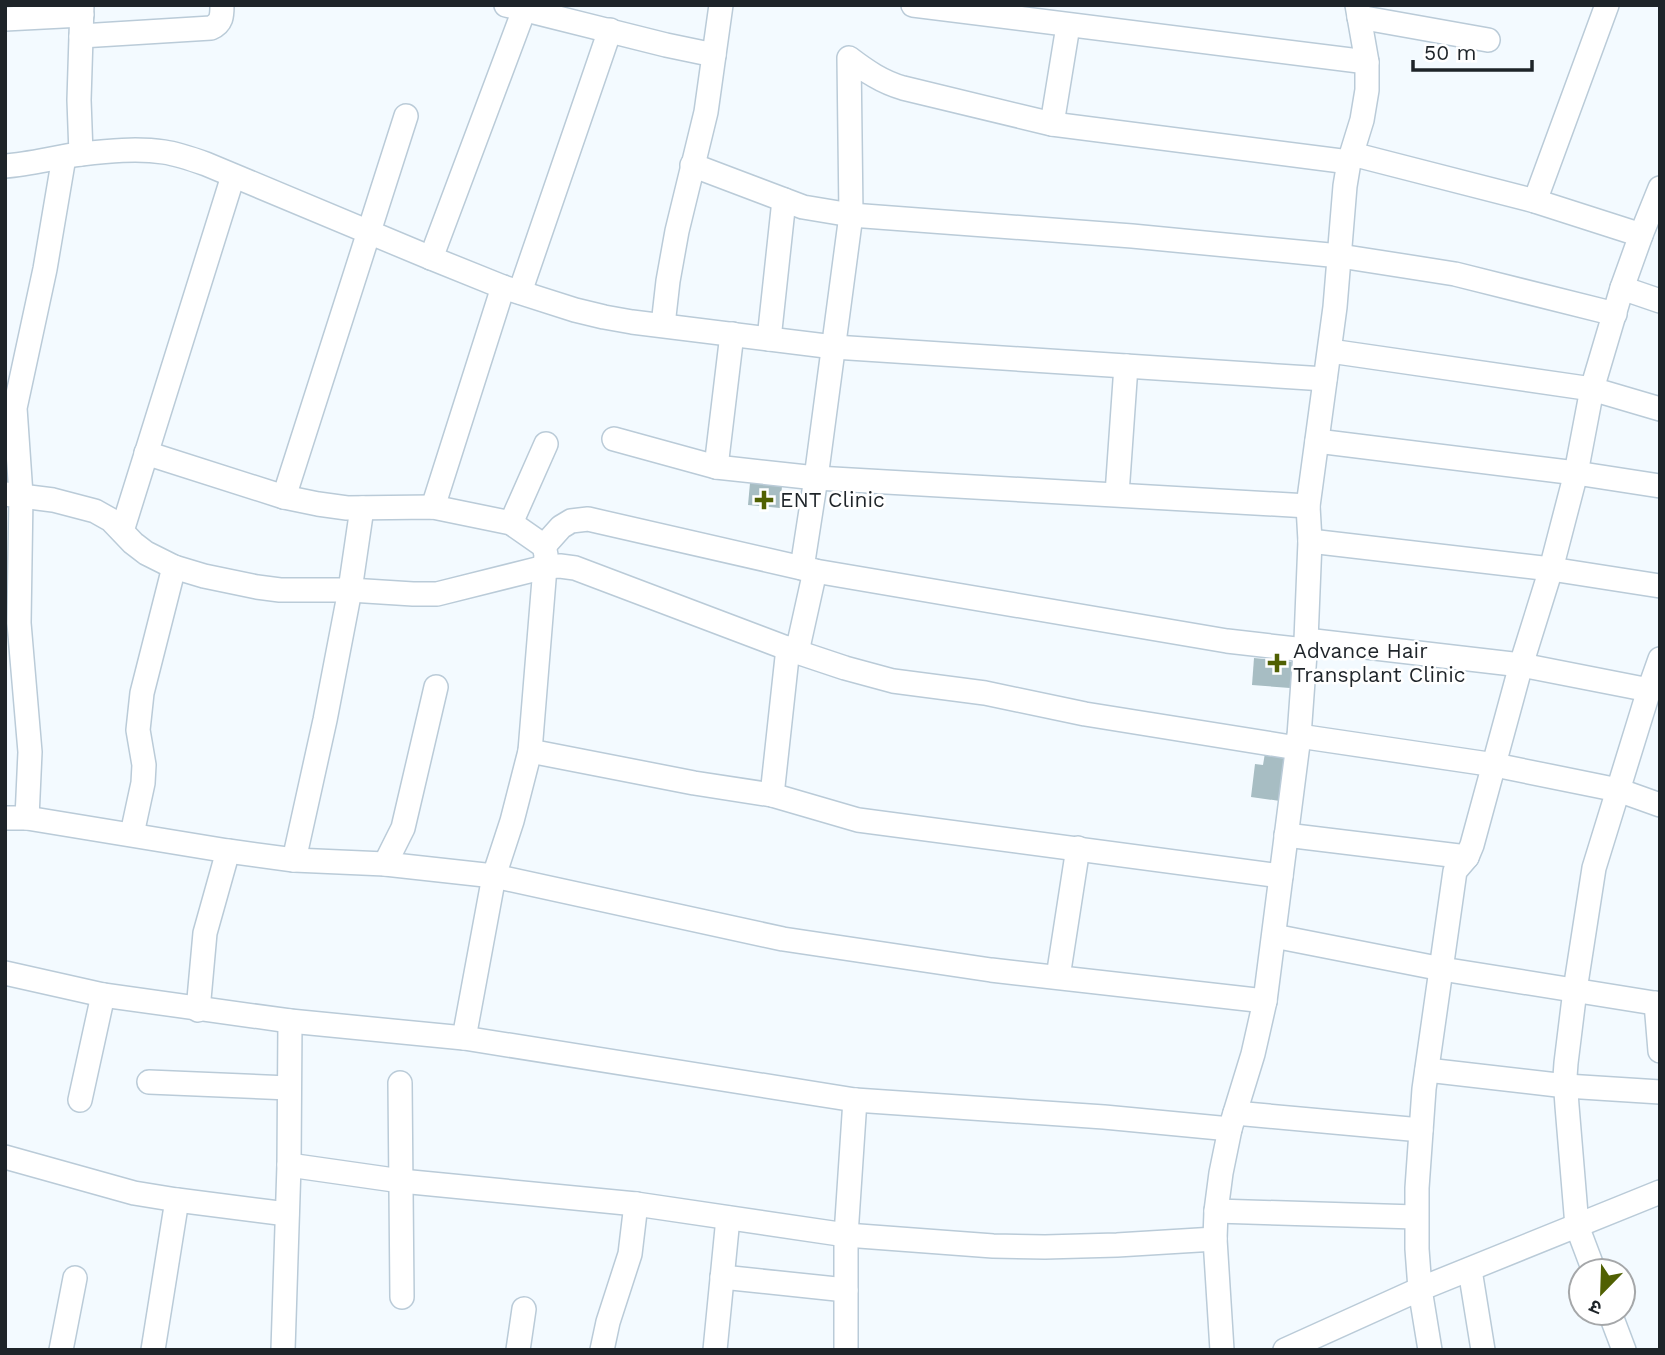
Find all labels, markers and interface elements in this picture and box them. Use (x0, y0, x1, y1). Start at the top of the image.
scale bar (1413, 28, 1532, 72)
text: 50 m (1424, 40, 1476, 65)
place label: ENT Clinic (780, 487, 885, 512)
marker: ENT Clinic (754, 490, 774, 510)
place label: Advance Hair Transplant Clinic (1293, 638, 1466, 687)
marker: Advance Hair Transplant Clinic (1267, 653, 1287, 673)
north arrow (1567, 1257, 1637, 1327)
text: उ (1585, 1294, 1605, 1320)

